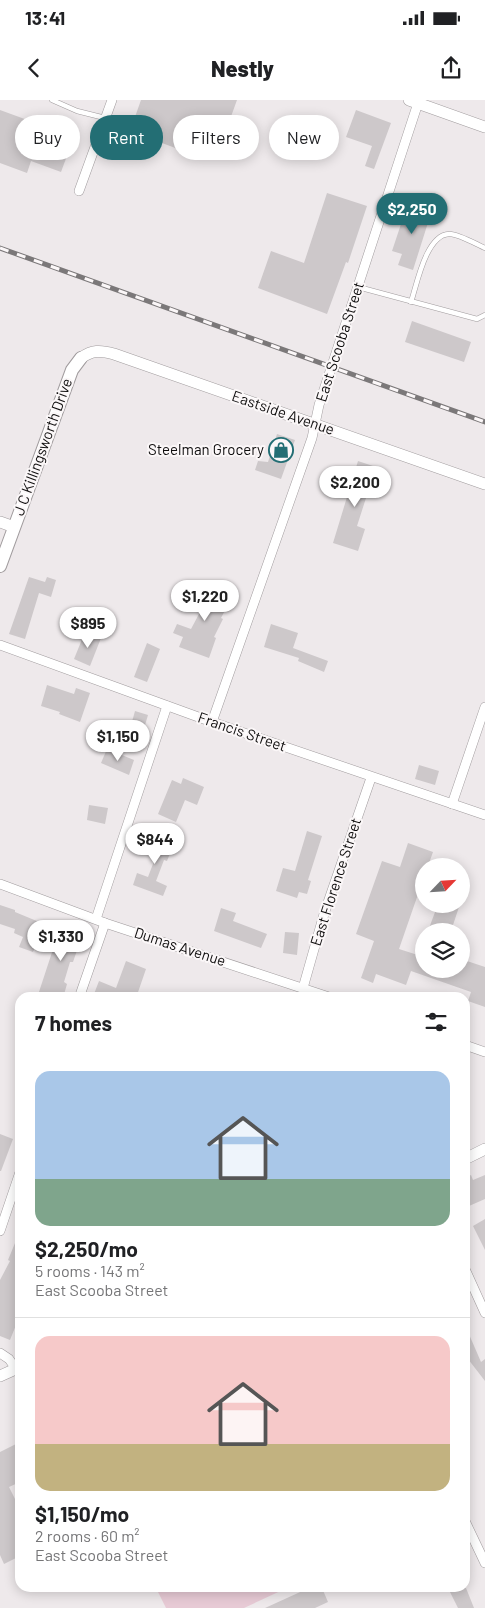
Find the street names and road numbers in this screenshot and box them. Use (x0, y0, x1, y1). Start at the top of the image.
street label: East Scooba Street (311, 279, 367, 404)
street label: J C Killingsworth Drive (9, 376, 75, 518)
street label: Eastside Avenue (230, 386, 337, 438)
street label: Francis Street (196, 708, 289, 755)
street label: East Florence Street (306, 815, 364, 948)
street label: Dumas Avenue (132, 923, 228, 969)

